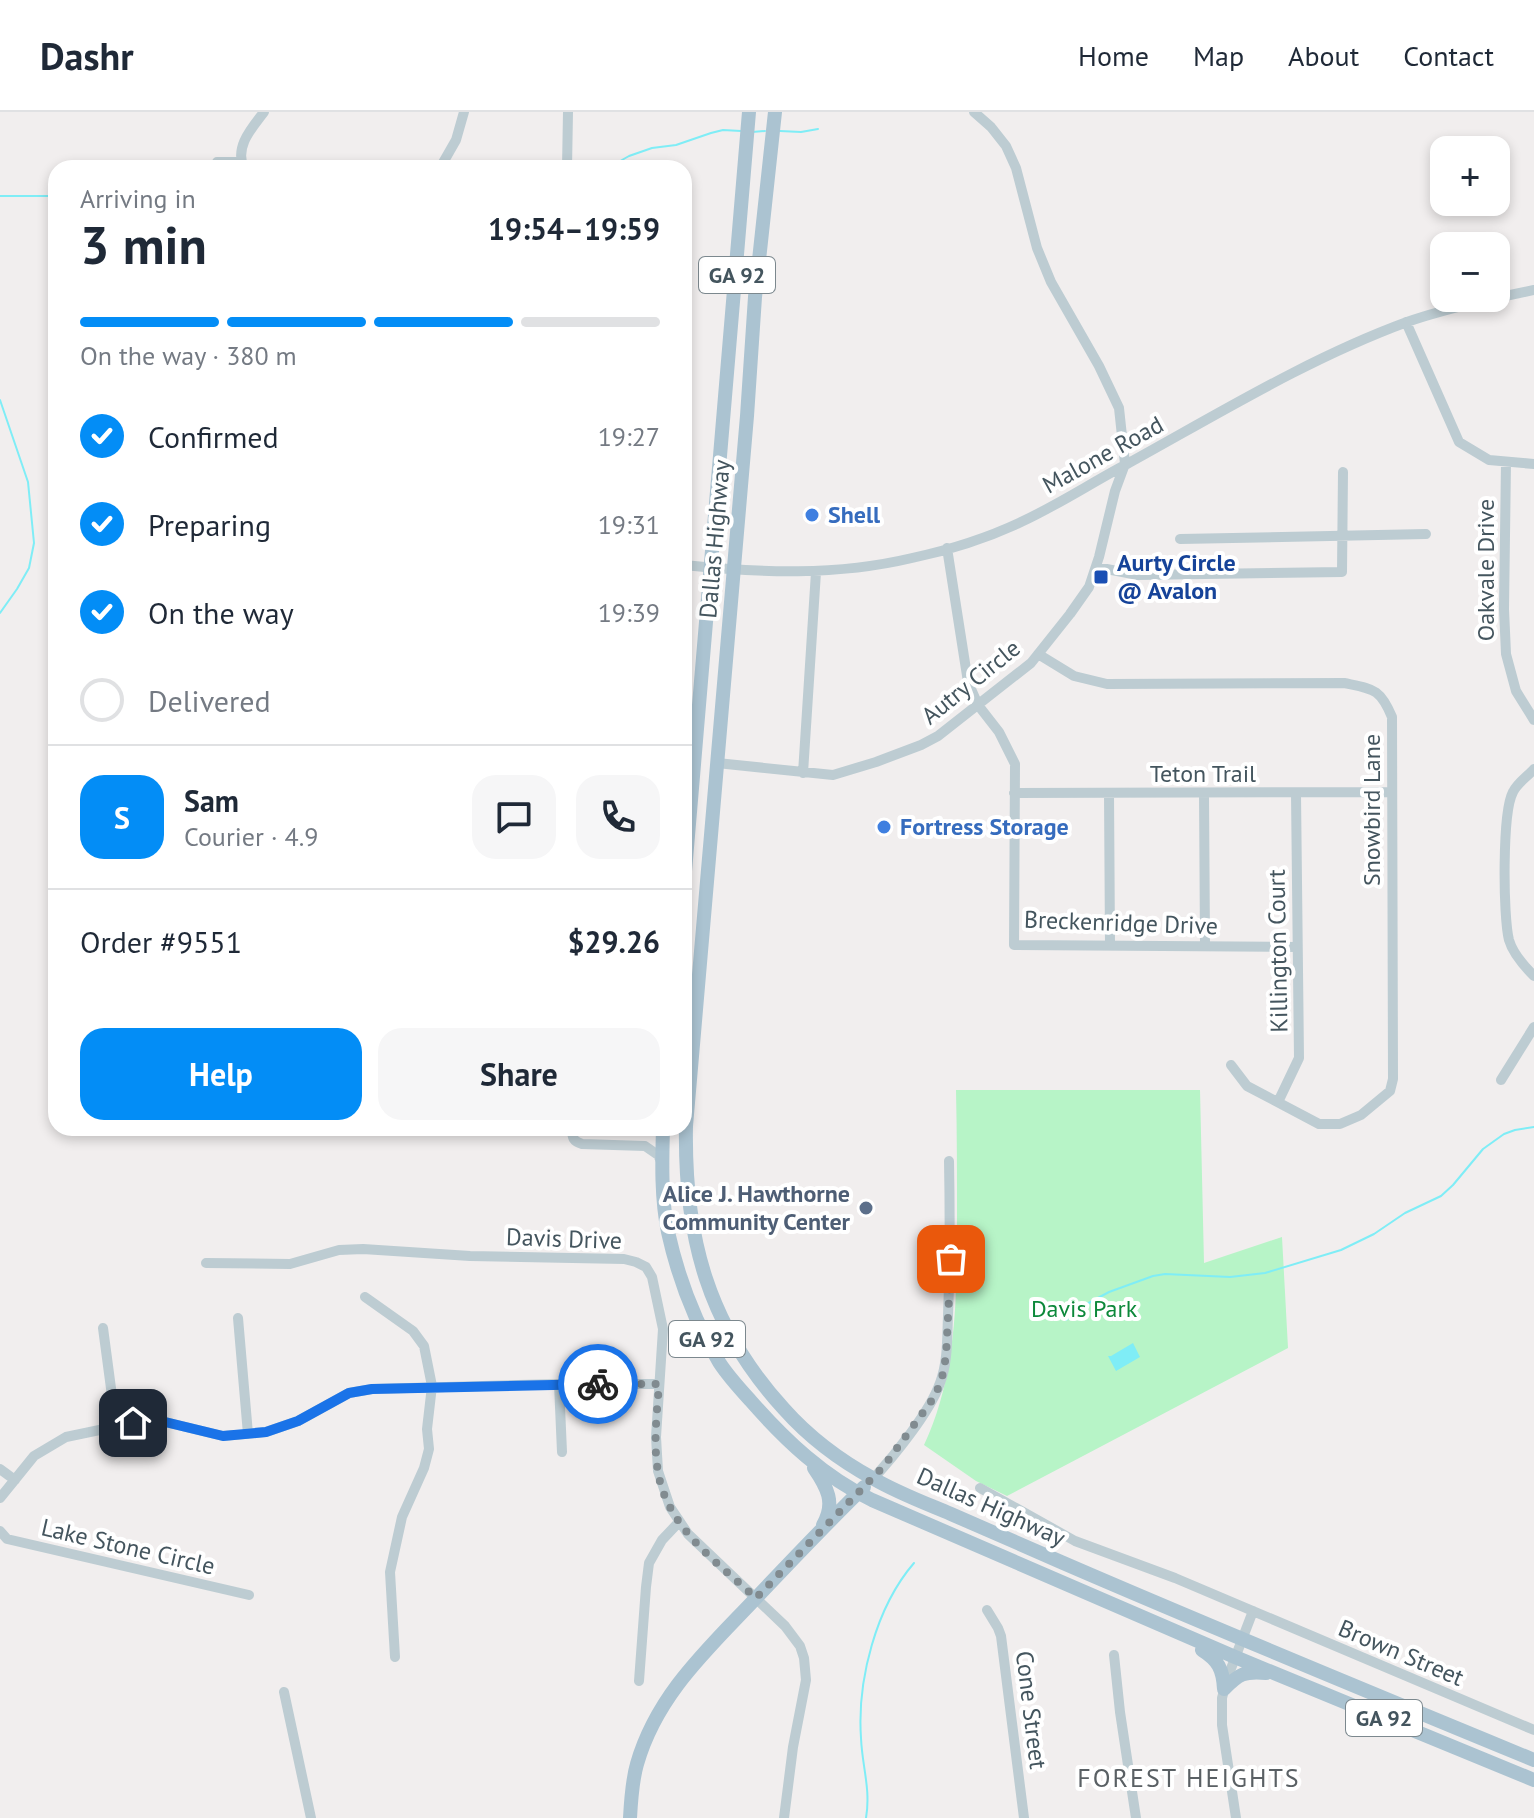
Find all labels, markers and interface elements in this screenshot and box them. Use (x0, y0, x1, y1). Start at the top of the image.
text: Dashr (40, 31, 134, 80)
text: Home (1078, 37, 1149, 74)
text: Map (1193, 37, 1244, 74)
text: About (1288, 37, 1359, 74)
text: Contact (1403, 37, 1494, 74)
map controls (1430, 136, 1510, 312)
button: + (1430, 136, 1510, 216)
text: Arriving in (80, 182, 196, 215)
text: 19:54–19:59 (488, 209, 660, 248)
text: 3 min (80, 211, 207, 278)
button: − (1430, 232, 1510, 312)
road number: GA 92 (699, 257, 775, 293)
text: On the way · 380 m (80, 339, 297, 372)
street label: Malone Road (1037, 409, 1169, 500)
icon: check (80, 414, 124, 458)
text: Confirmed (148, 417, 279, 456)
text: 19:27 (598, 420, 660, 453)
street label: Dallas Highway (692, 458, 737, 620)
place label: Shell (828, 499, 881, 530)
street label: Oakvale Drive (1470, 499, 1501, 641)
icon: check (80, 502, 124, 546)
text: Preparing (148, 505, 271, 544)
marker: Shell (803, 506, 821, 524)
text: 19:31 (598, 508, 660, 541)
place label: Aurty Circle @ Avalon (1117, 547, 1236, 606)
marker: Aurty Circle @ Avalon (1092, 568, 1110, 586)
icon: check (80, 590, 124, 634)
text: On the way (148, 593, 294, 632)
text: 19:39 (598, 596, 660, 629)
street label: Autry Circle (915, 632, 1026, 731)
text: Delivered (148, 681, 271, 720)
street label: Snowbird Lane (1356, 734, 1387, 886)
street label: Teton Trail (1150, 758, 1256, 789)
button: chat (472, 775, 556, 859)
button: phone (576, 775, 660, 859)
text: Sam (184, 781, 239, 820)
text: S (114, 798, 130, 837)
place label: Fortress Storage (900, 811, 1069, 842)
marker: Fortress Storage (875, 818, 893, 836)
text: Courier · 4.9 (184, 820, 318, 853)
street label: Killington Court (1261, 869, 1294, 1033)
street label: Breckenridge Drive (1023, 904, 1219, 941)
text: Order #9551 (80, 922, 242, 961)
text: $29.26 (568, 922, 660, 961)
button: Help (80, 1028, 362, 1120)
button: Share (378, 1028, 660, 1120)
place label: Alice J. Hawthorne Community Center (663, 1178, 851, 1237)
marker: Alice J. Hawthorne Community Center (857, 1199, 875, 1217)
street label: Davis Drive (506, 1221, 622, 1256)
pin (917, 1225, 985, 1293)
icon: bag (929, 1237, 973, 1281)
park label: Davis Park (1031, 1293, 1138, 1324)
road number: GA 92 (669, 1321, 745, 1357)
courier (558, 1344, 638, 1424)
icon: bike (576, 1362, 620, 1406)
pin (99, 1389, 167, 1457)
icon: home (111, 1401, 155, 1445)
street label: Dallas Highway (912, 1460, 1070, 1553)
street label: Lake Stone Circle (38, 1511, 218, 1582)
street label: Brown Street (1334, 1612, 1469, 1693)
street label: Cone Street (1009, 1649, 1054, 1771)
road number: GA 92 (1346, 1700, 1422, 1736)
district label: FOREST HEIGHTS (1077, 1761, 1301, 1794)

